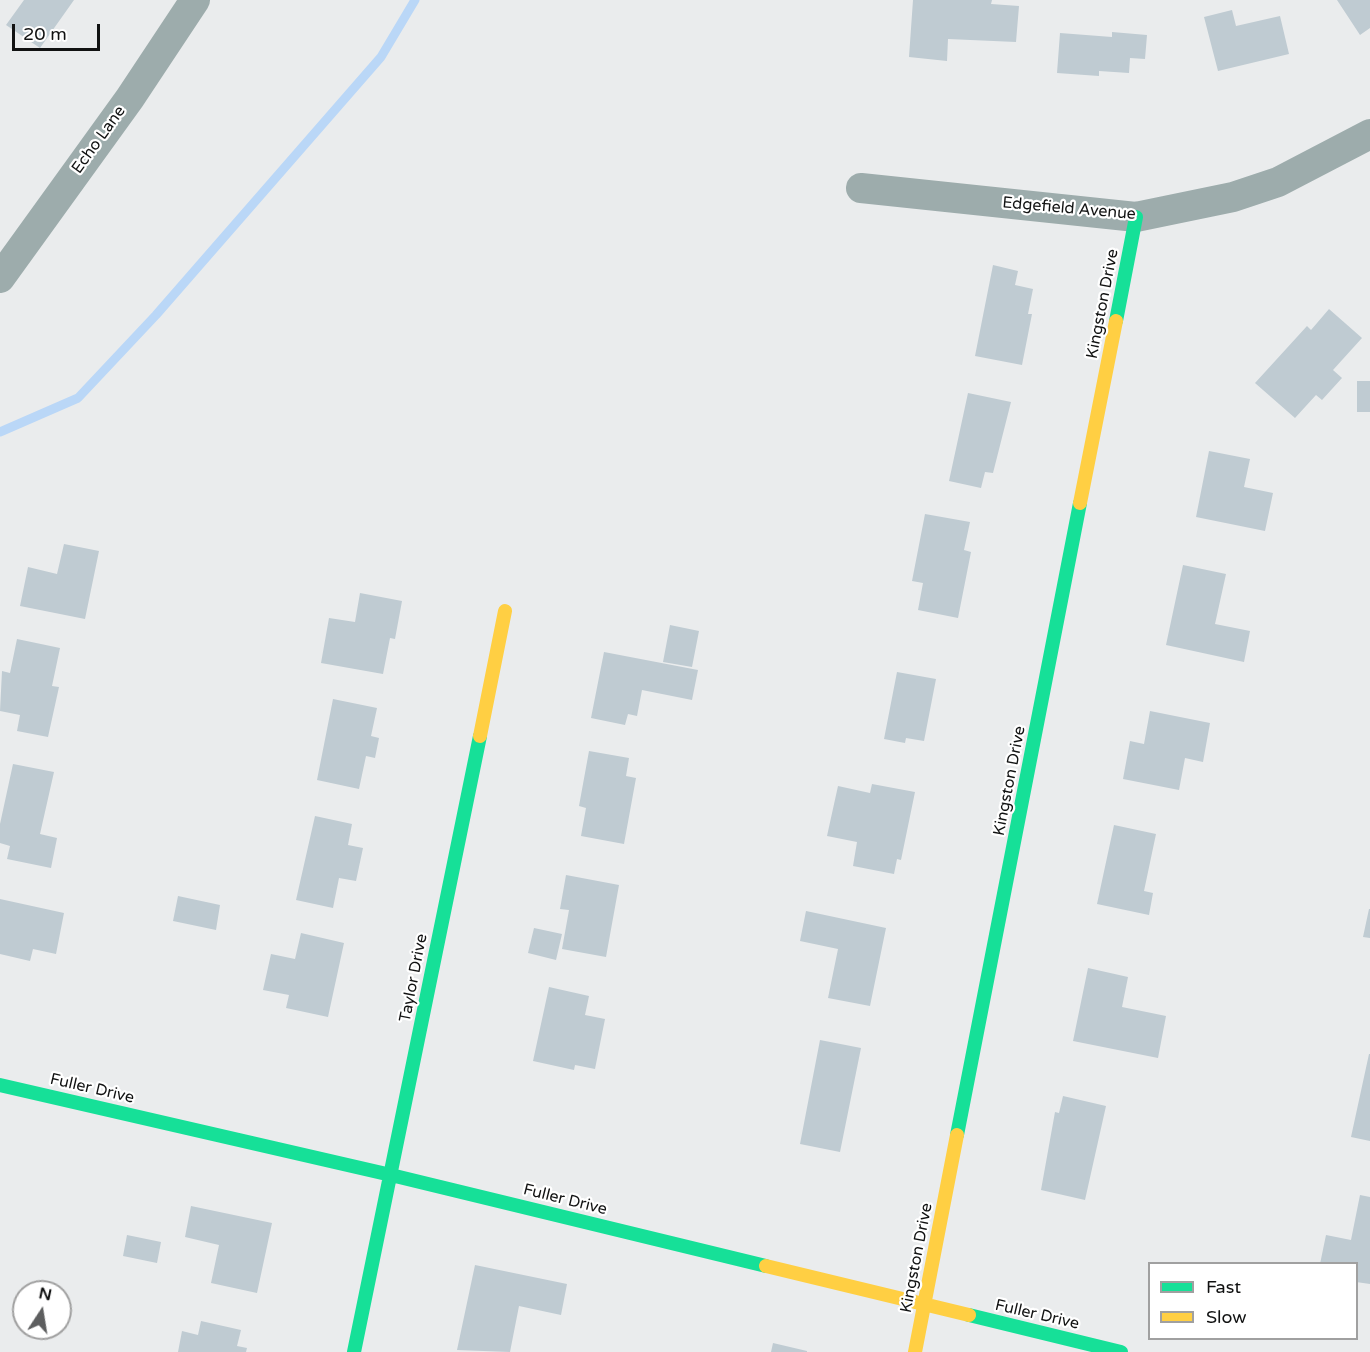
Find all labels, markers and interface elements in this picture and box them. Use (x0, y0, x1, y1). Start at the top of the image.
scale bar (15, 12, 104, 50)
text: 20 m (23, 23, 67, 45)
street label: Echo Lane (68, 102, 130, 178)
street label: Edgefield Avenue (1001, 194, 1137, 224)
street label: Kingston Drive (1083, 248, 1123, 360)
street label: Kingston Drive (990, 725, 1030, 837)
street label: Taylor Drive (396, 932, 432, 1024)
street label: Fuller Drive (48, 1070, 136, 1108)
street label: Fuller Drive (521, 1180, 609, 1220)
street label: Kingston Drive (897, 1202, 937, 1314)
legend (1148, 1262, 1358, 1340)
text: Fast (1206, 1276, 1241, 1298)
north arrow (12, 1280, 72, 1340)
text: N (37, 1283, 54, 1305)
street label: Fuller Drive (993, 1296, 1081, 1334)
text: Slow (1206, 1306, 1247, 1328)

